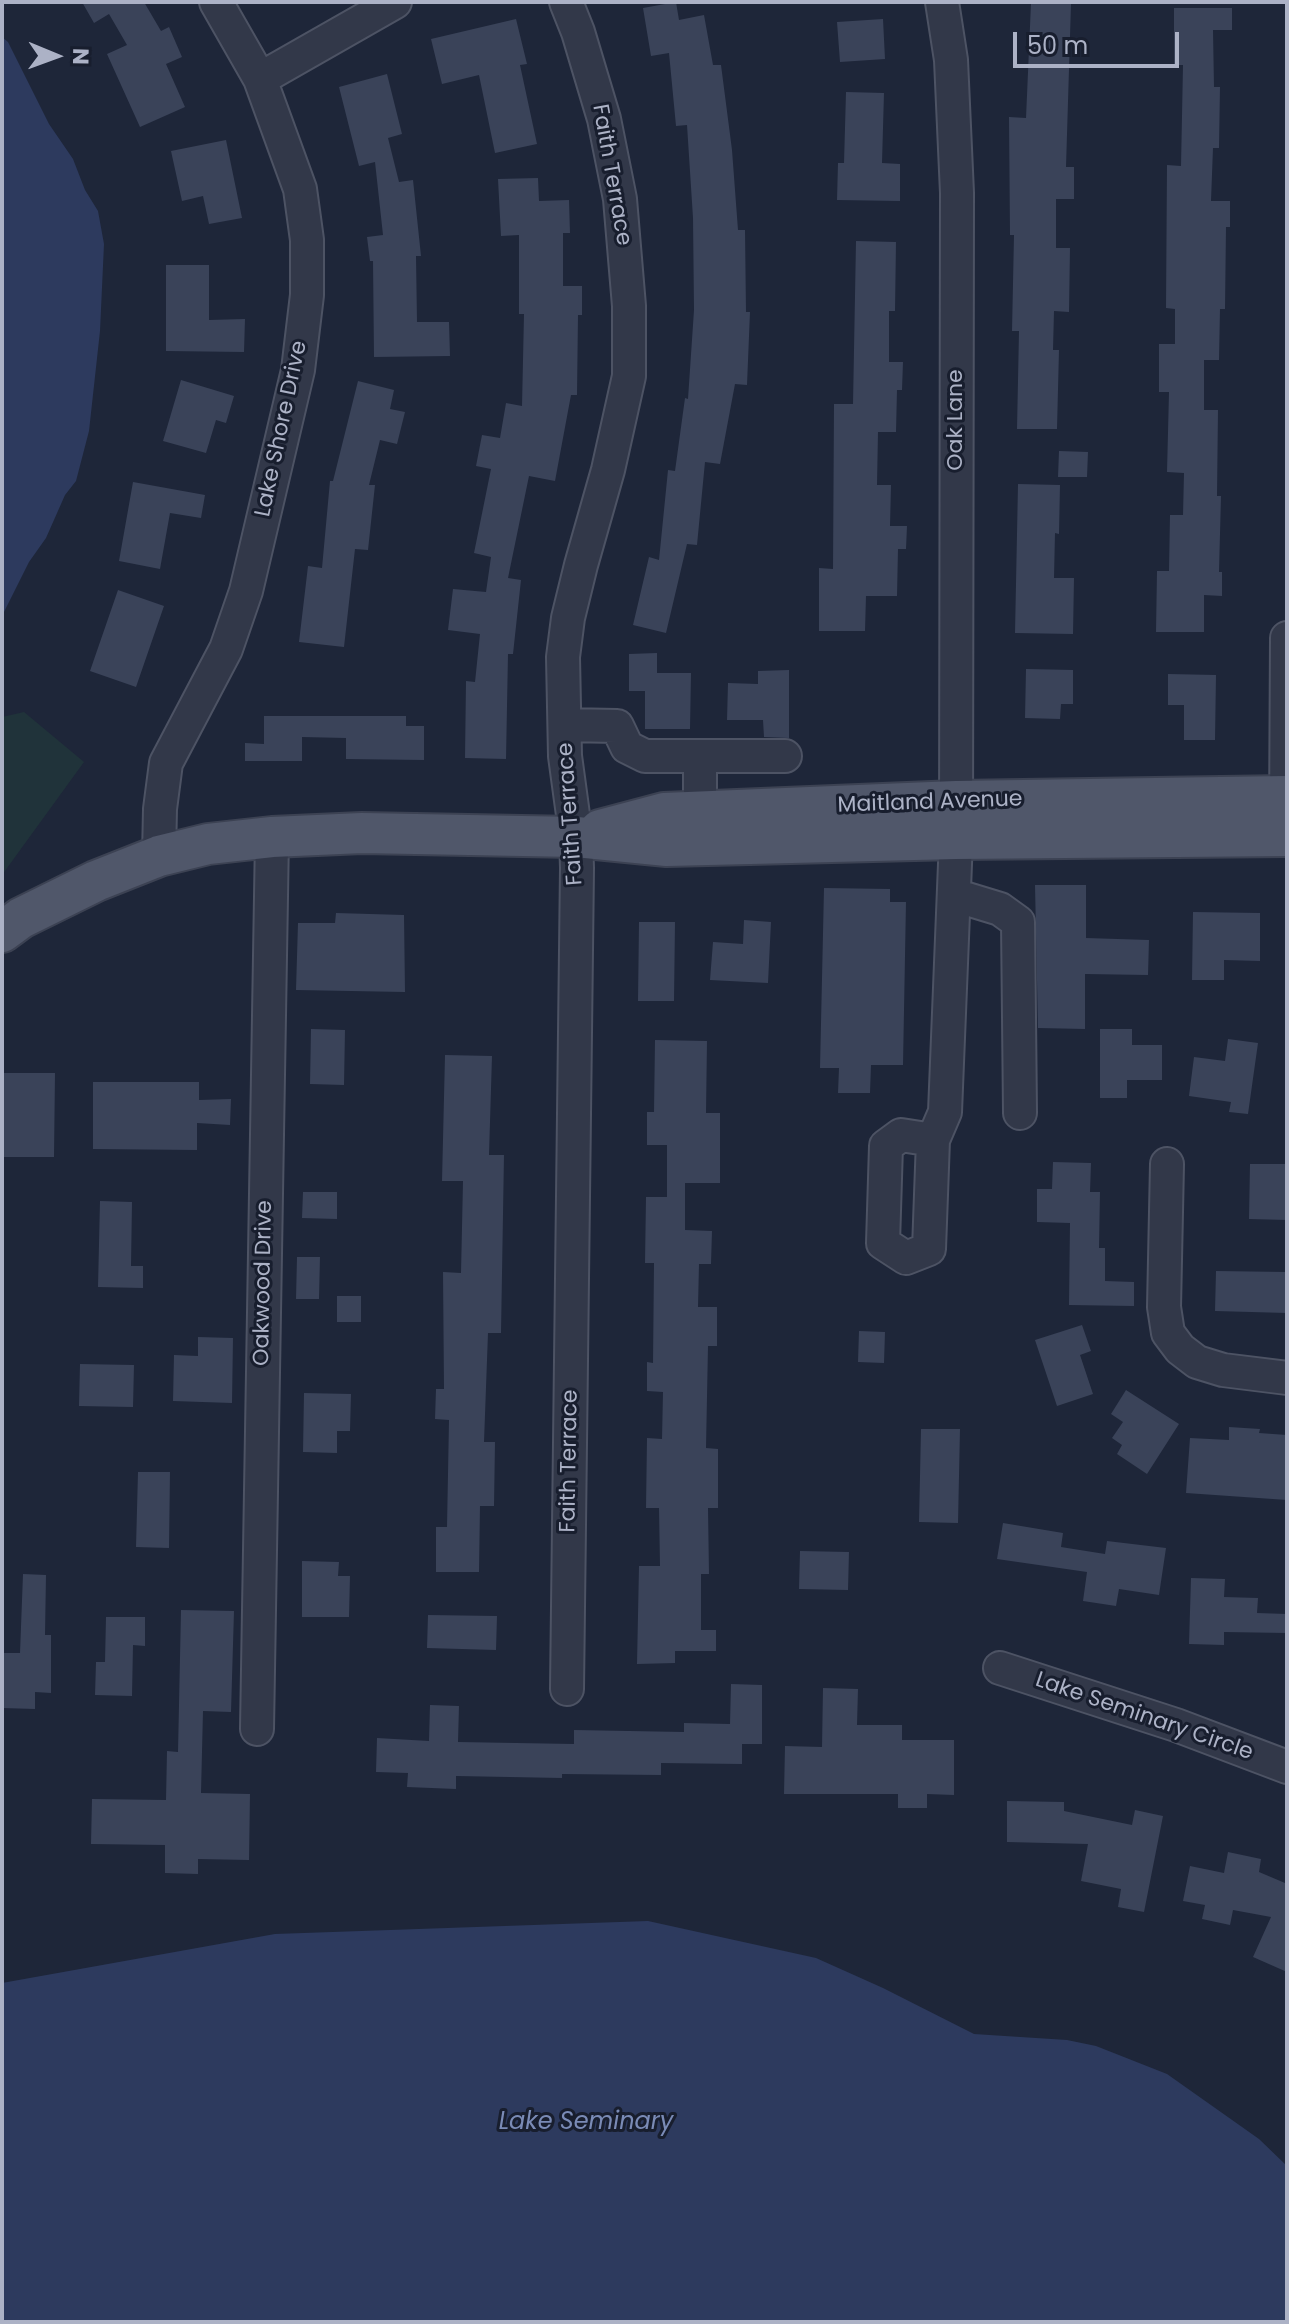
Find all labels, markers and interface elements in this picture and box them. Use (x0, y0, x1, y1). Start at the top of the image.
north arrow (16, 16, 96, 96)
scale bar (1017, 16, 1183, 66)
text: 50 m (1027, 29, 1088, 62)
text: N (65, 48, 96, 65)
street label: Faith Terrace (586, 102, 636, 248)
street label: Lake Shore Drive (250, 339, 314, 519)
street label: Oak Lane (943, 369, 969, 471)
street label: Faith Terrace (553, 742, 589, 886)
street label: Maitland Avenue (837, 787, 1023, 819)
street label: Oakwood Drive (249, 1200, 279, 1366)
street label: Faith Terrace (556, 1389, 584, 1533)
street label: Lake Seminary Circle (1032, 1667, 1256, 1767)
water label: Lake Seminary (499, 2109, 673, 2137)

